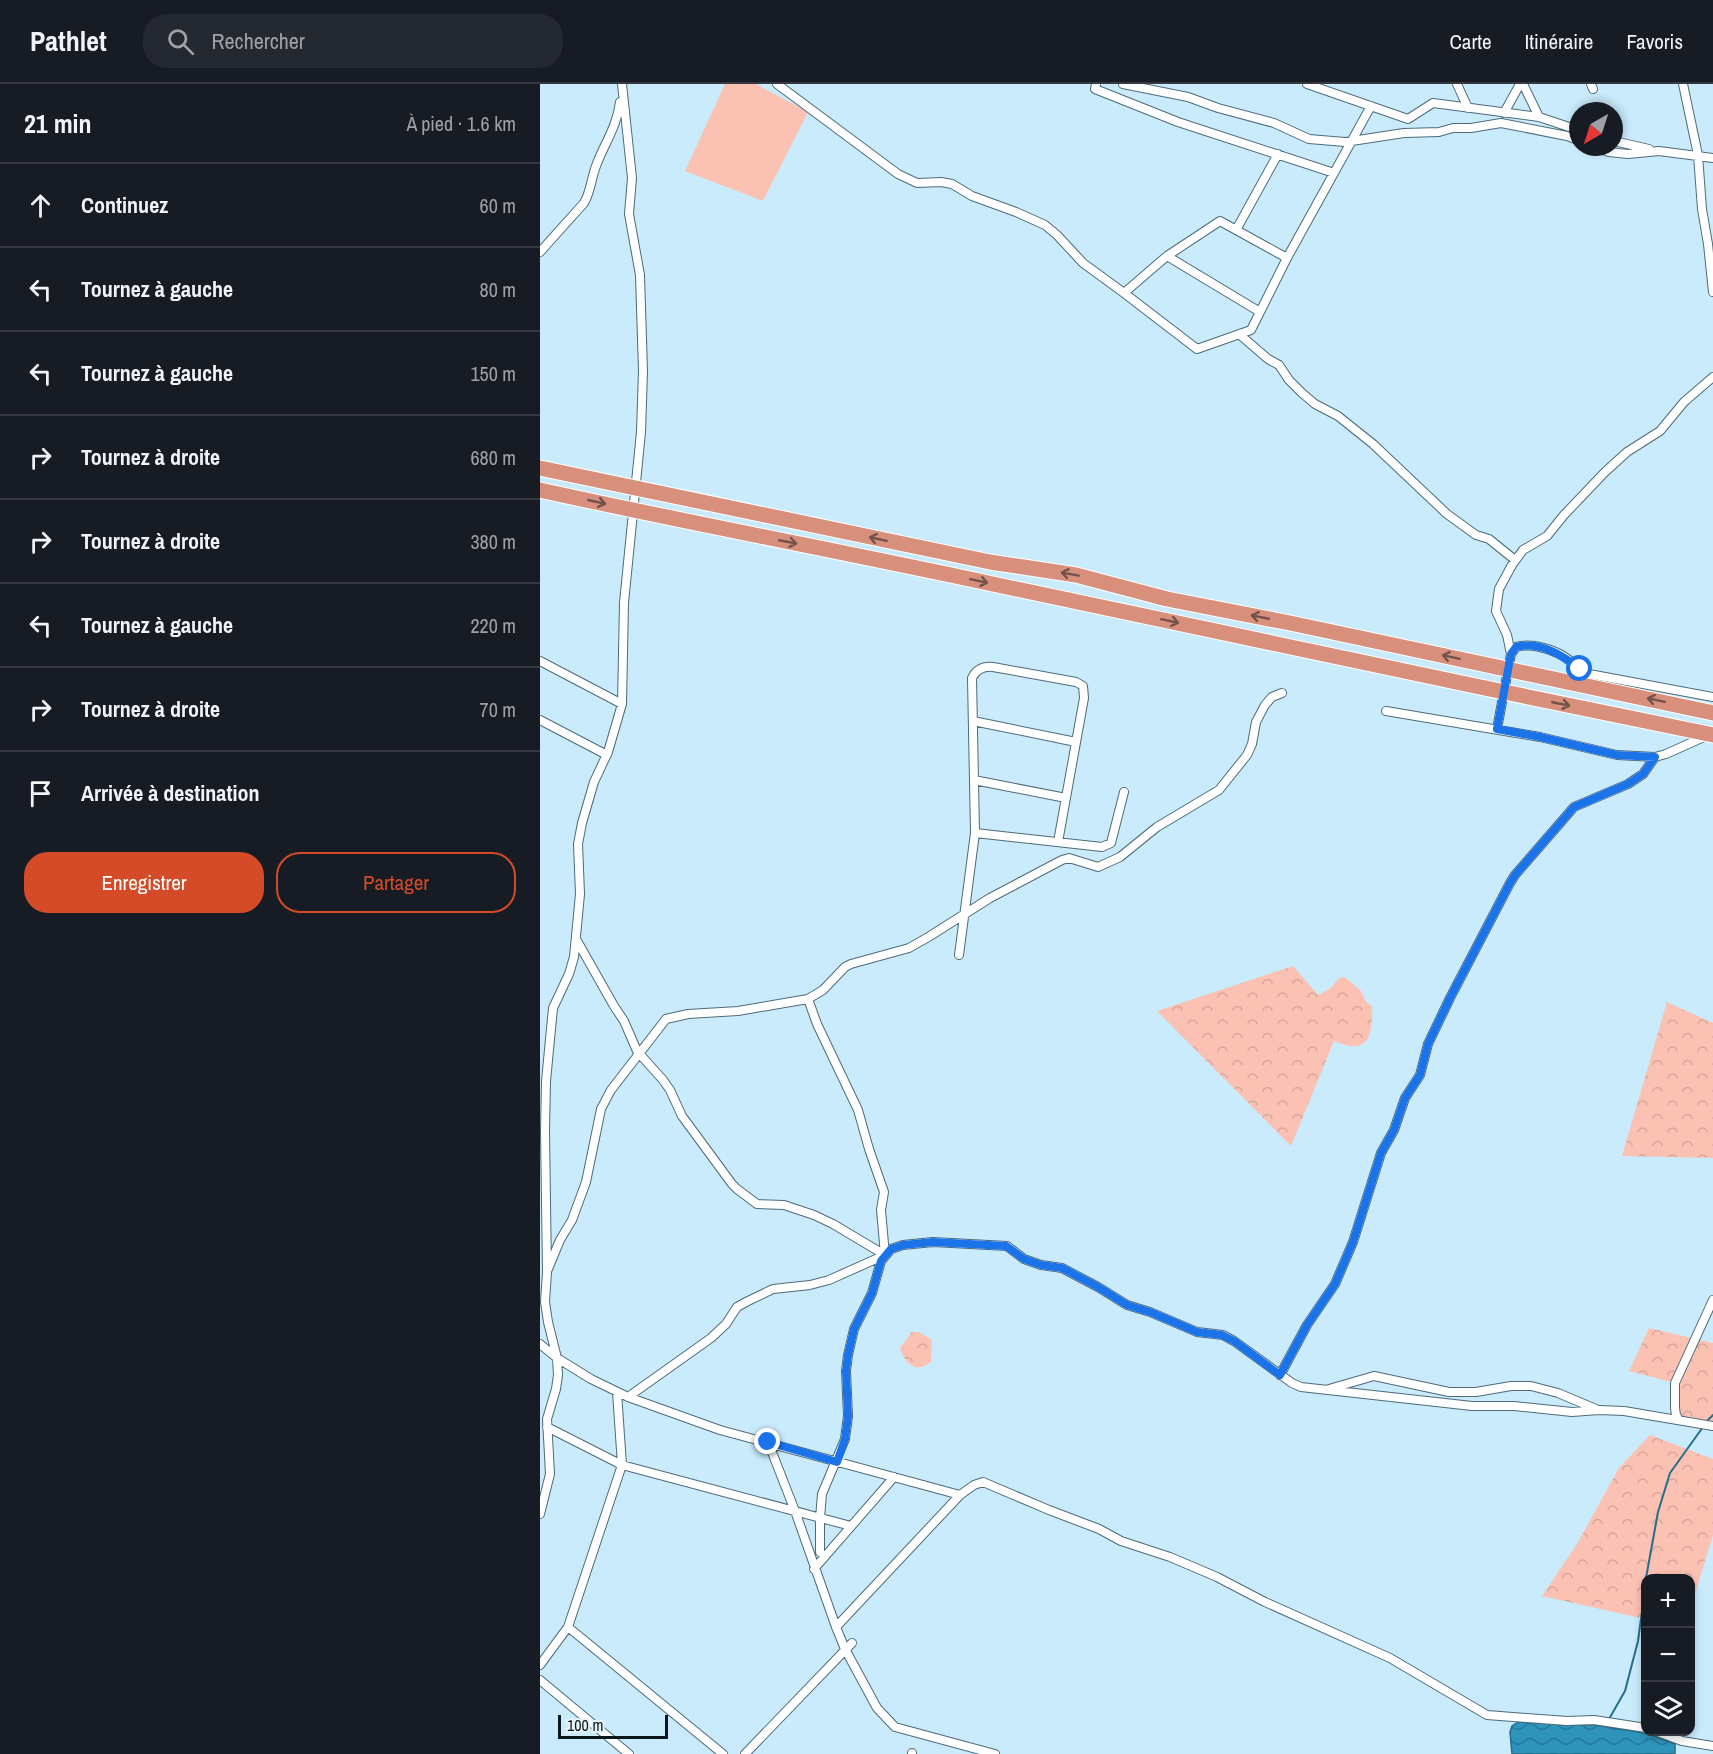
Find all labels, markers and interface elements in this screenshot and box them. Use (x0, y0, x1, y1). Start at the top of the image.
search box (143, 14, 563, 68)
text: Pathlet (30, 22, 107, 60)
icon: search (164, 25, 197, 58)
text: Rechercher (212, 26, 305, 56)
text: Carte (1449, 27, 1492, 56)
text: Itinéraire (1525, 27, 1593, 56)
text: Favoris (1626, 27, 1683, 56)
north arrow (1569, 102, 1623, 156)
text: 21 min (24, 106, 92, 141)
text: À pied · 1.6 km (407, 110, 516, 137)
icon: ahead (24, 189, 57, 222)
text: Continuez (81, 190, 168, 220)
text: 60 m (480, 192, 516, 219)
icon: left (24, 273, 57, 306)
text: Tournez à gauche (81, 274, 233, 304)
text: 80 m (480, 276, 516, 303)
icon: left (24, 357, 57, 390)
text: Tournez à gauche (81, 358, 233, 388)
text: 150 m (470, 360, 516, 387)
icon: right (24, 441, 57, 474)
text: Tournez à droite (81, 442, 220, 472)
text: 680 m (470, 444, 516, 471)
one-way arrow (587, 497, 606, 509)
icon: right (24, 525, 57, 558)
text: Tournez à droite (81, 526, 220, 556)
text: 380 m (470, 528, 516, 555)
one-way arrow (869, 533, 889, 544)
one-way arrow (778, 537, 797, 548)
one-way arrow (1061, 569, 1080, 580)
one-way arrow (969, 576, 988, 587)
icon: left (24, 609, 57, 642)
text: Tournez à gauche (81, 610, 233, 640)
one-way arrow (1251, 611, 1270, 622)
text: 220 m (470, 612, 516, 639)
one-way arrow (1160, 616, 1179, 628)
one-way arrow (1442, 651, 1461, 662)
route start (1566, 655, 1592, 681)
icon: right (24, 693, 57, 726)
text: Tournez à droite (81, 694, 220, 724)
one-way arrow (1647, 694, 1666, 706)
text: 70 m (480, 696, 516, 723)
one-way arrow (1551, 699, 1570, 710)
icon: arrive (24, 777, 57, 810)
text: Arrivée à destination (81, 778, 259, 808)
button: Enregistrer (24, 852, 264, 913)
button: Partager (276, 852, 516, 913)
route end (754, 1428, 780, 1454)
map controls (1641, 1574, 1695, 1736)
button: + (1641, 1574, 1695, 1628)
button: − (1641, 1628, 1695, 1682)
button: layers (1641, 1682, 1695, 1736)
scale bar (558, 1712, 668, 1740)
text: 100 m (567, 1714, 603, 1736)

